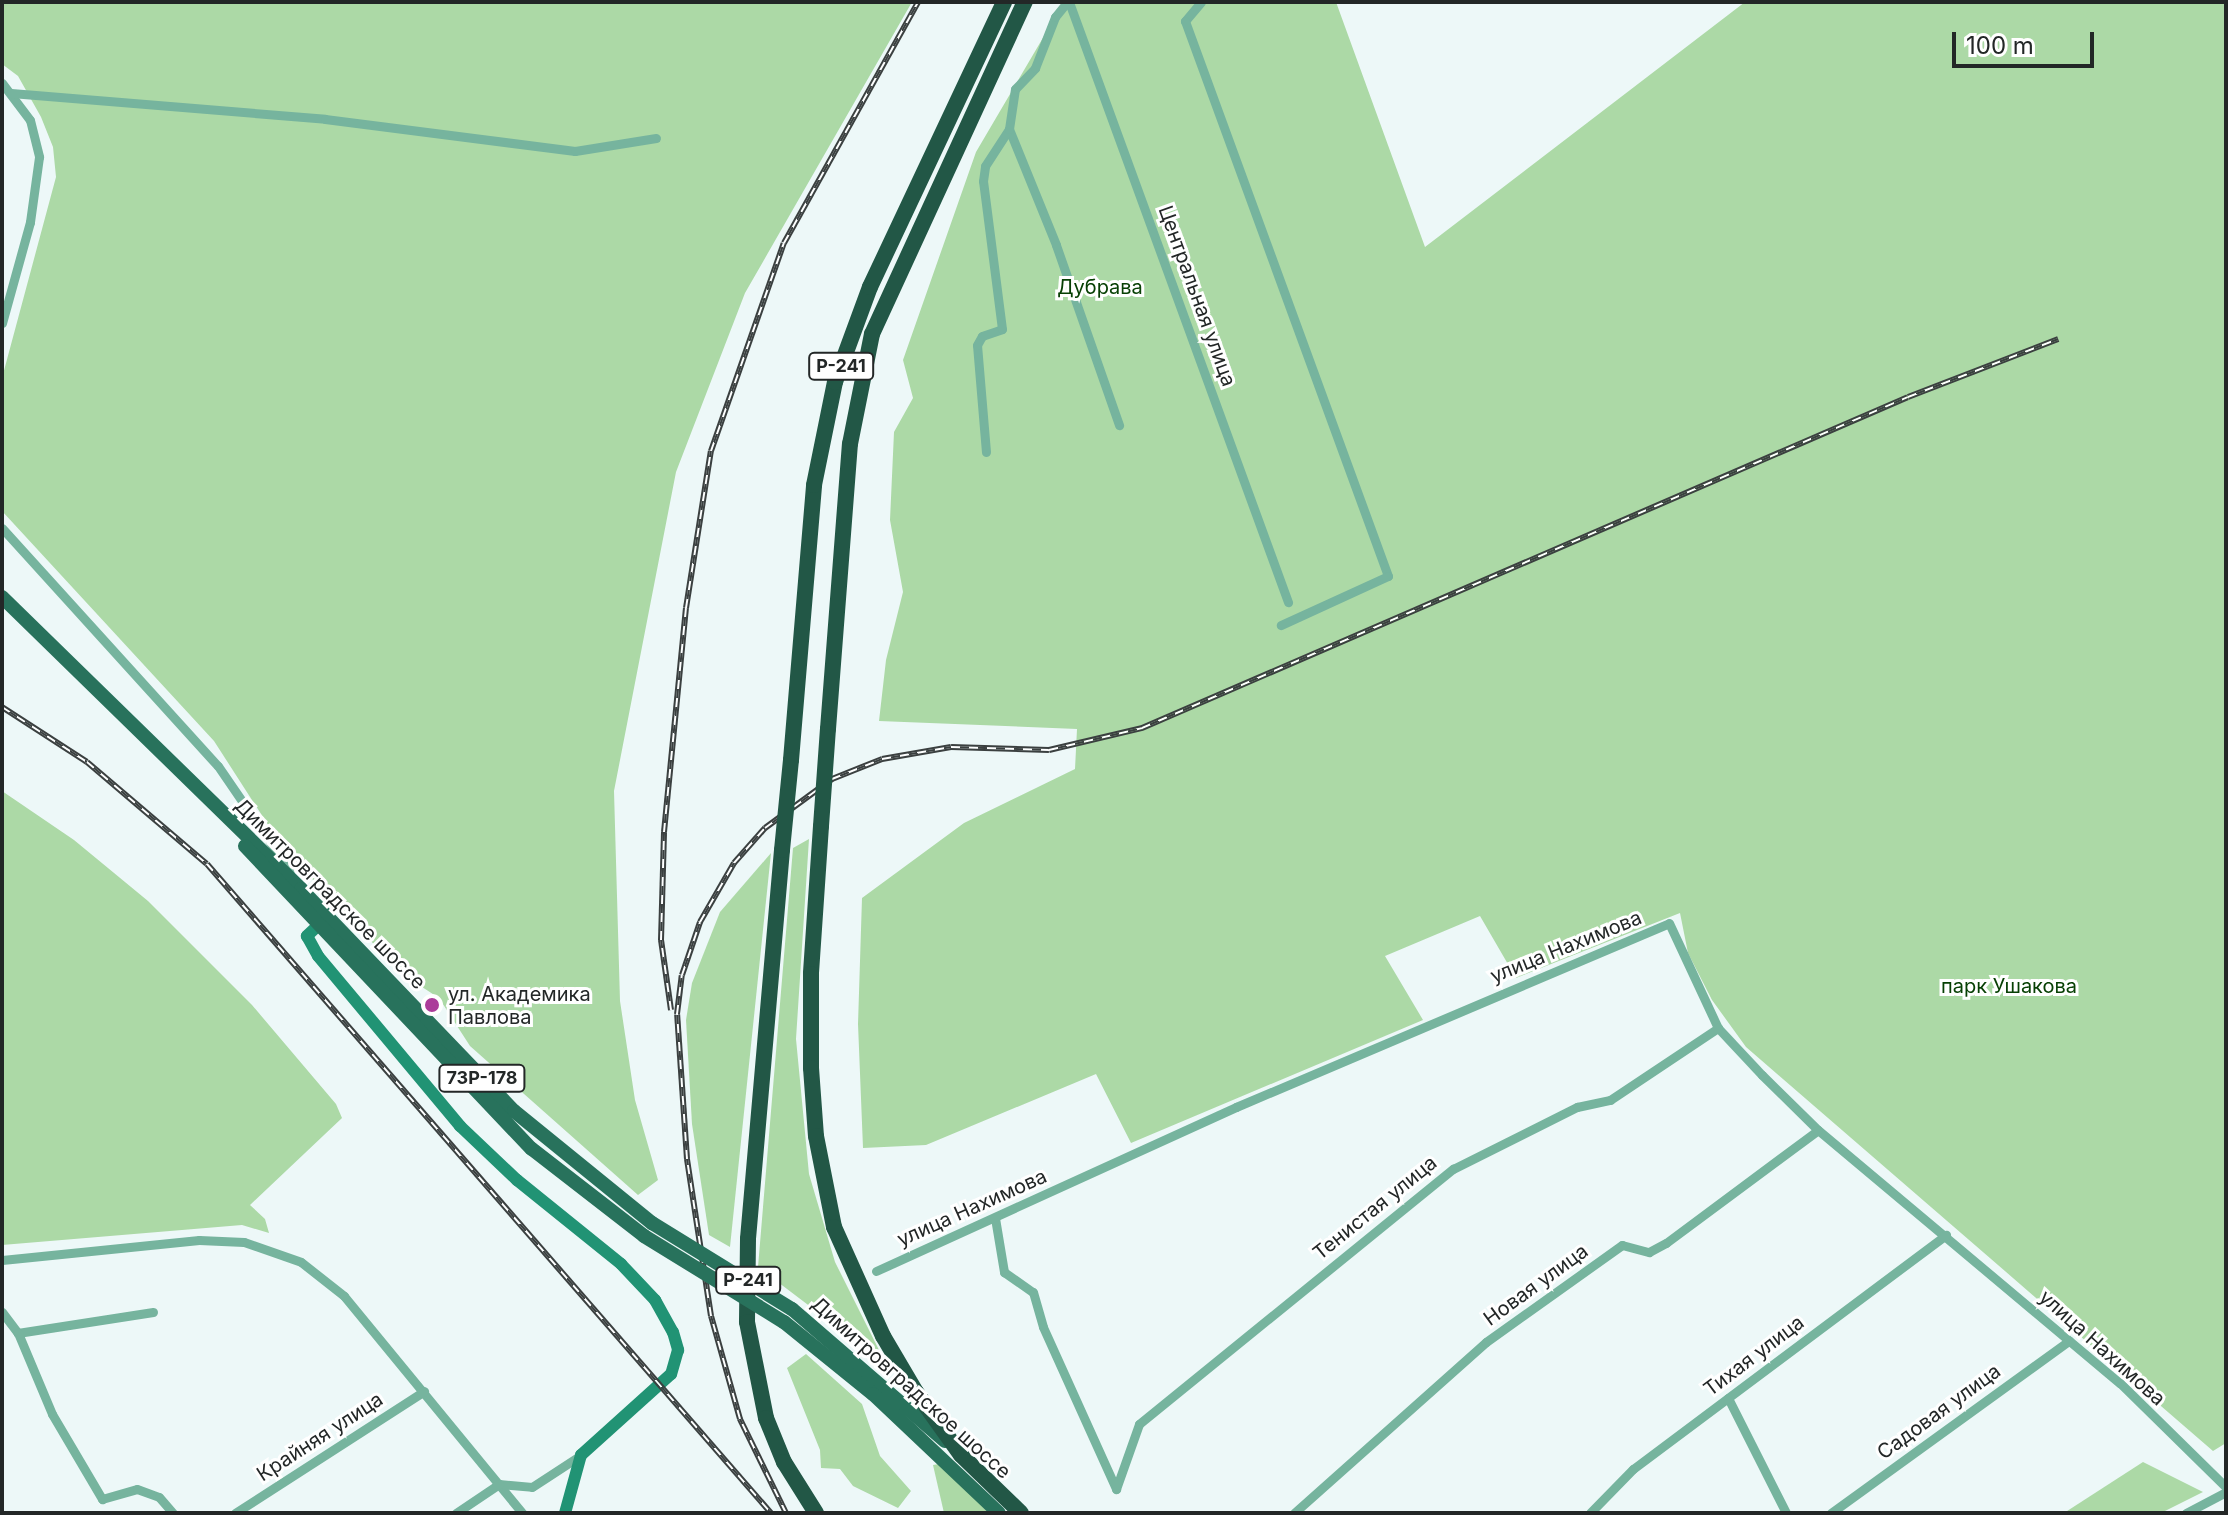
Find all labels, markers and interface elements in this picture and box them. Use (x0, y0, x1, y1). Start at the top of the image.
scale bar (1956, 16, 2098, 66)
text: 100 m (1966, 31, 2034, 60)
street label: Центральная улица (1153, 202, 1241, 390)
park label: Дубрава (1057, 275, 1143, 299)
road number: Р-241 (807, 352, 875, 380)
street label: Димитровградское шоссе (230, 794, 430, 994)
street label: улица Нахимова (1487, 906, 1645, 988)
park label: парк Ушакова (1941, 974, 2077, 998)
place label: ул. Академика Павлова (448, 982, 591, 1029)
marker: ул. Академика Павлова (423, 996, 441, 1014)
road number: 73Р-178 (438, 1064, 526, 1092)
street label: Тенистая улица (1308, 1151, 1442, 1265)
street label: улица Нахимова (893, 1164, 1051, 1252)
street label: Новая улица (1479, 1239, 1593, 1331)
road number: Р-241 (714, 1266, 782, 1294)
street label: улица Нахимова (2034, 1285, 2170, 1411)
street label: Димитровградское шоссе (806, 1292, 1016, 1484)
street label: Тихая улица (1699, 1311, 1809, 1401)
street label: Садовая улица (1873, 1359, 2005, 1465)
street label: Крайняя улица (252, 1387, 388, 1487)

